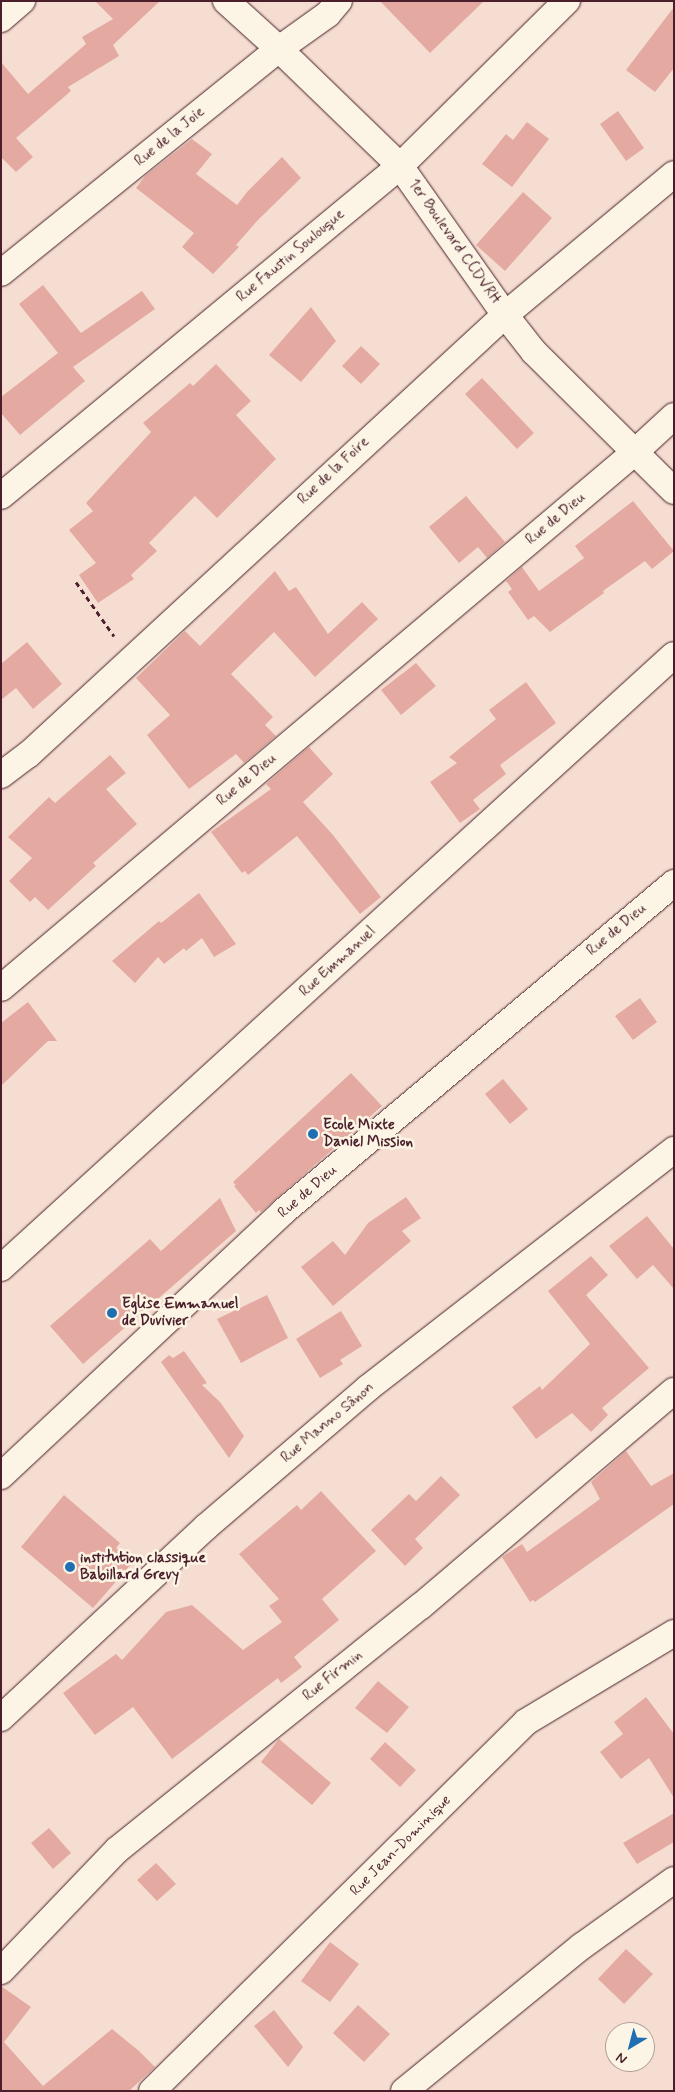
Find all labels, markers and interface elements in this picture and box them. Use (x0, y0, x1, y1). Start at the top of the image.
street label: Rue de la Joie (131, 103, 209, 171)
street label: 1er Boulevard CCDVRH (405, 177, 503, 307)
street label: Rue Faustin Soulouque (236, 208, 346, 304)
street label: Rue de la Foire (295, 434, 373, 508)
street label: Rue de Dieu (522, 489, 590, 549)
street label: Rue de Dieu (213, 750, 281, 810)
street label: Rue de Dieu (583, 900, 651, 960)
street label: Rue Emmanuel (295, 922, 381, 1002)
place label: Ecole Mixte Daniel Mission (323, 1116, 413, 1151)
marker: Ecole Mixte Daniel Mission (307, 1128, 319, 1140)
street label: Rue de Dieu (274, 1161, 342, 1223)
place label: Eglise Emmanuel de Duvivier (122, 1295, 237, 1330)
marker: Eglise Emmanuel de Duvivier (106, 1307, 118, 1319)
street label: Rue Manno Sânon (278, 1379, 378, 1467)
place label: institution classique Babillard Grevy (80, 1549, 205, 1584)
marker: institution classique Babillard Grevy (64, 1561, 76, 1573)
street label: Rue Firmin (300, 1647, 366, 1705)
street label: Rue Jean-Dominique (347, 1792, 455, 1900)
north arrow (605, 2022, 655, 2072)
text: N (612, 2048, 631, 2068)

